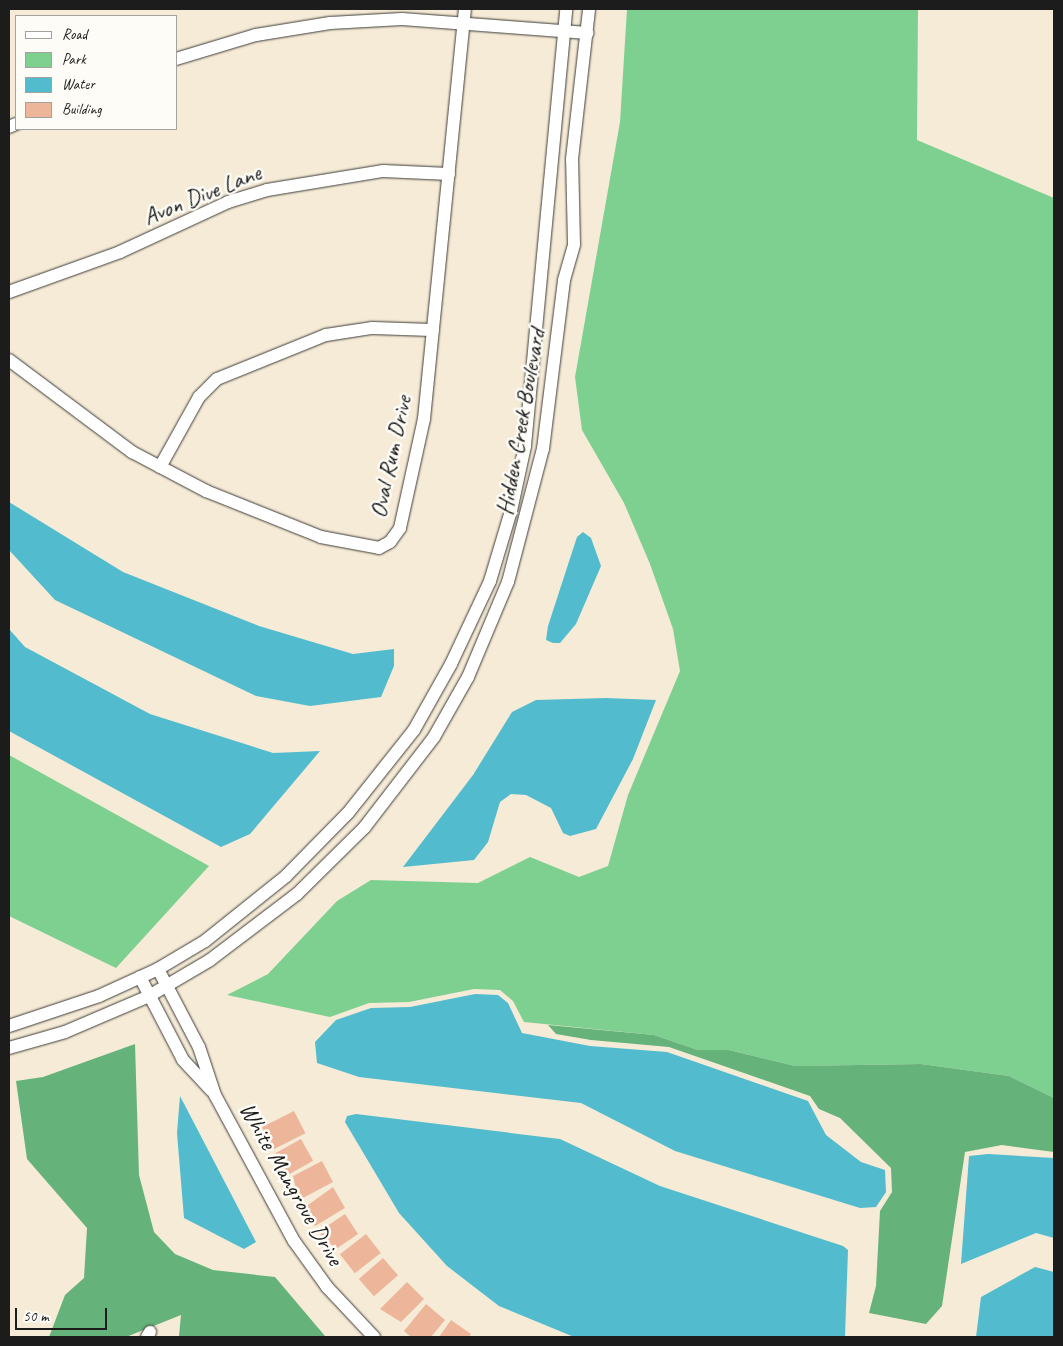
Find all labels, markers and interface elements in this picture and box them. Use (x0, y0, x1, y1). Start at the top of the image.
legend (15, 15, 178, 130)
text: Road (62, 25, 87, 44)
text: Park (62, 50, 86, 69)
text: Water (62, 75, 95, 94)
text: Building (62, 100, 101, 119)
street label: Avon Dive Lane (139, 158, 265, 232)
street label: Hidden Creek Boulevard (490, 326, 552, 518)
street label: Oval Rum Drive (364, 393, 418, 521)
street label: White Mangrove Drive (233, 1097, 349, 1271)
scale bar (18, 1298, 110, 1330)
text: 50 m (23, 1307, 49, 1326)

